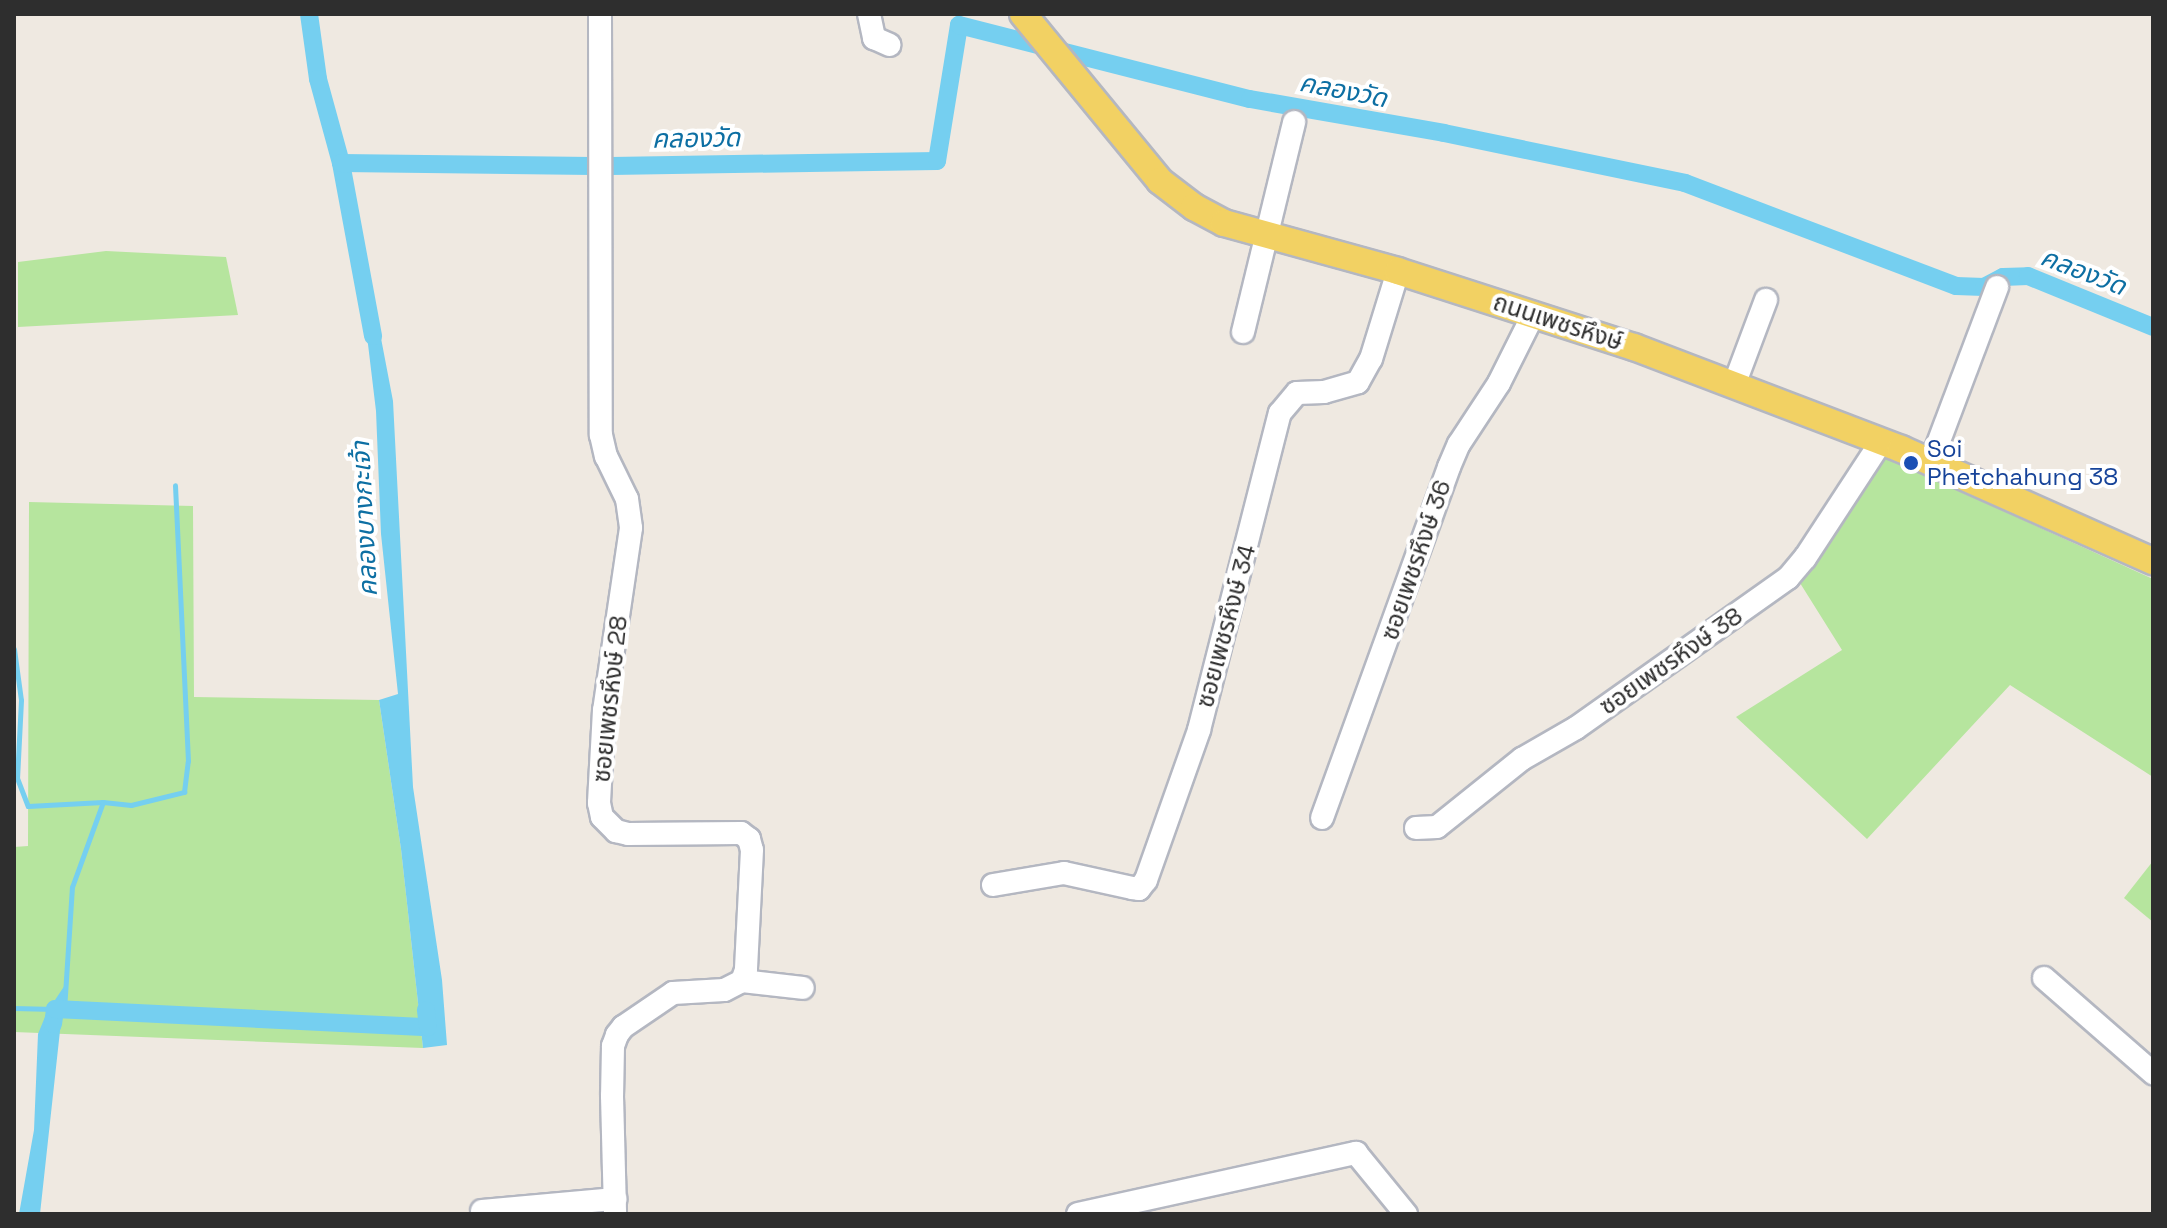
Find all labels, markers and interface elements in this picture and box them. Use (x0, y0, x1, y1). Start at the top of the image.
water label: คลองวัด (1297, 67, 1389, 115)
water label: คลองวัด (651, 123, 741, 155)
water label: คลองวัด (2036, 242, 2130, 302)
street label: ถนนเพชรหึงษ์ (1490, 288, 1626, 356)
place label: Soi Phetchahung 38 (1927, 435, 2118, 491)
water label: คลองบางกะเจ้า (345, 440, 385, 598)
marker: Soi Phetchahung 38 (1902, 454, 1920, 472)
street label: ซอยเพชรหึงษ์ 36 (1375, 476, 1457, 644)
street label: ซอยเพชรหึงษ์ 34 (1190, 541, 1262, 711)
street label: ซอยเพชรหึงษ์ 38 (1594, 601, 1748, 721)
street label: ซอยเพชรหึงษ์ 28 (587, 614, 633, 784)

